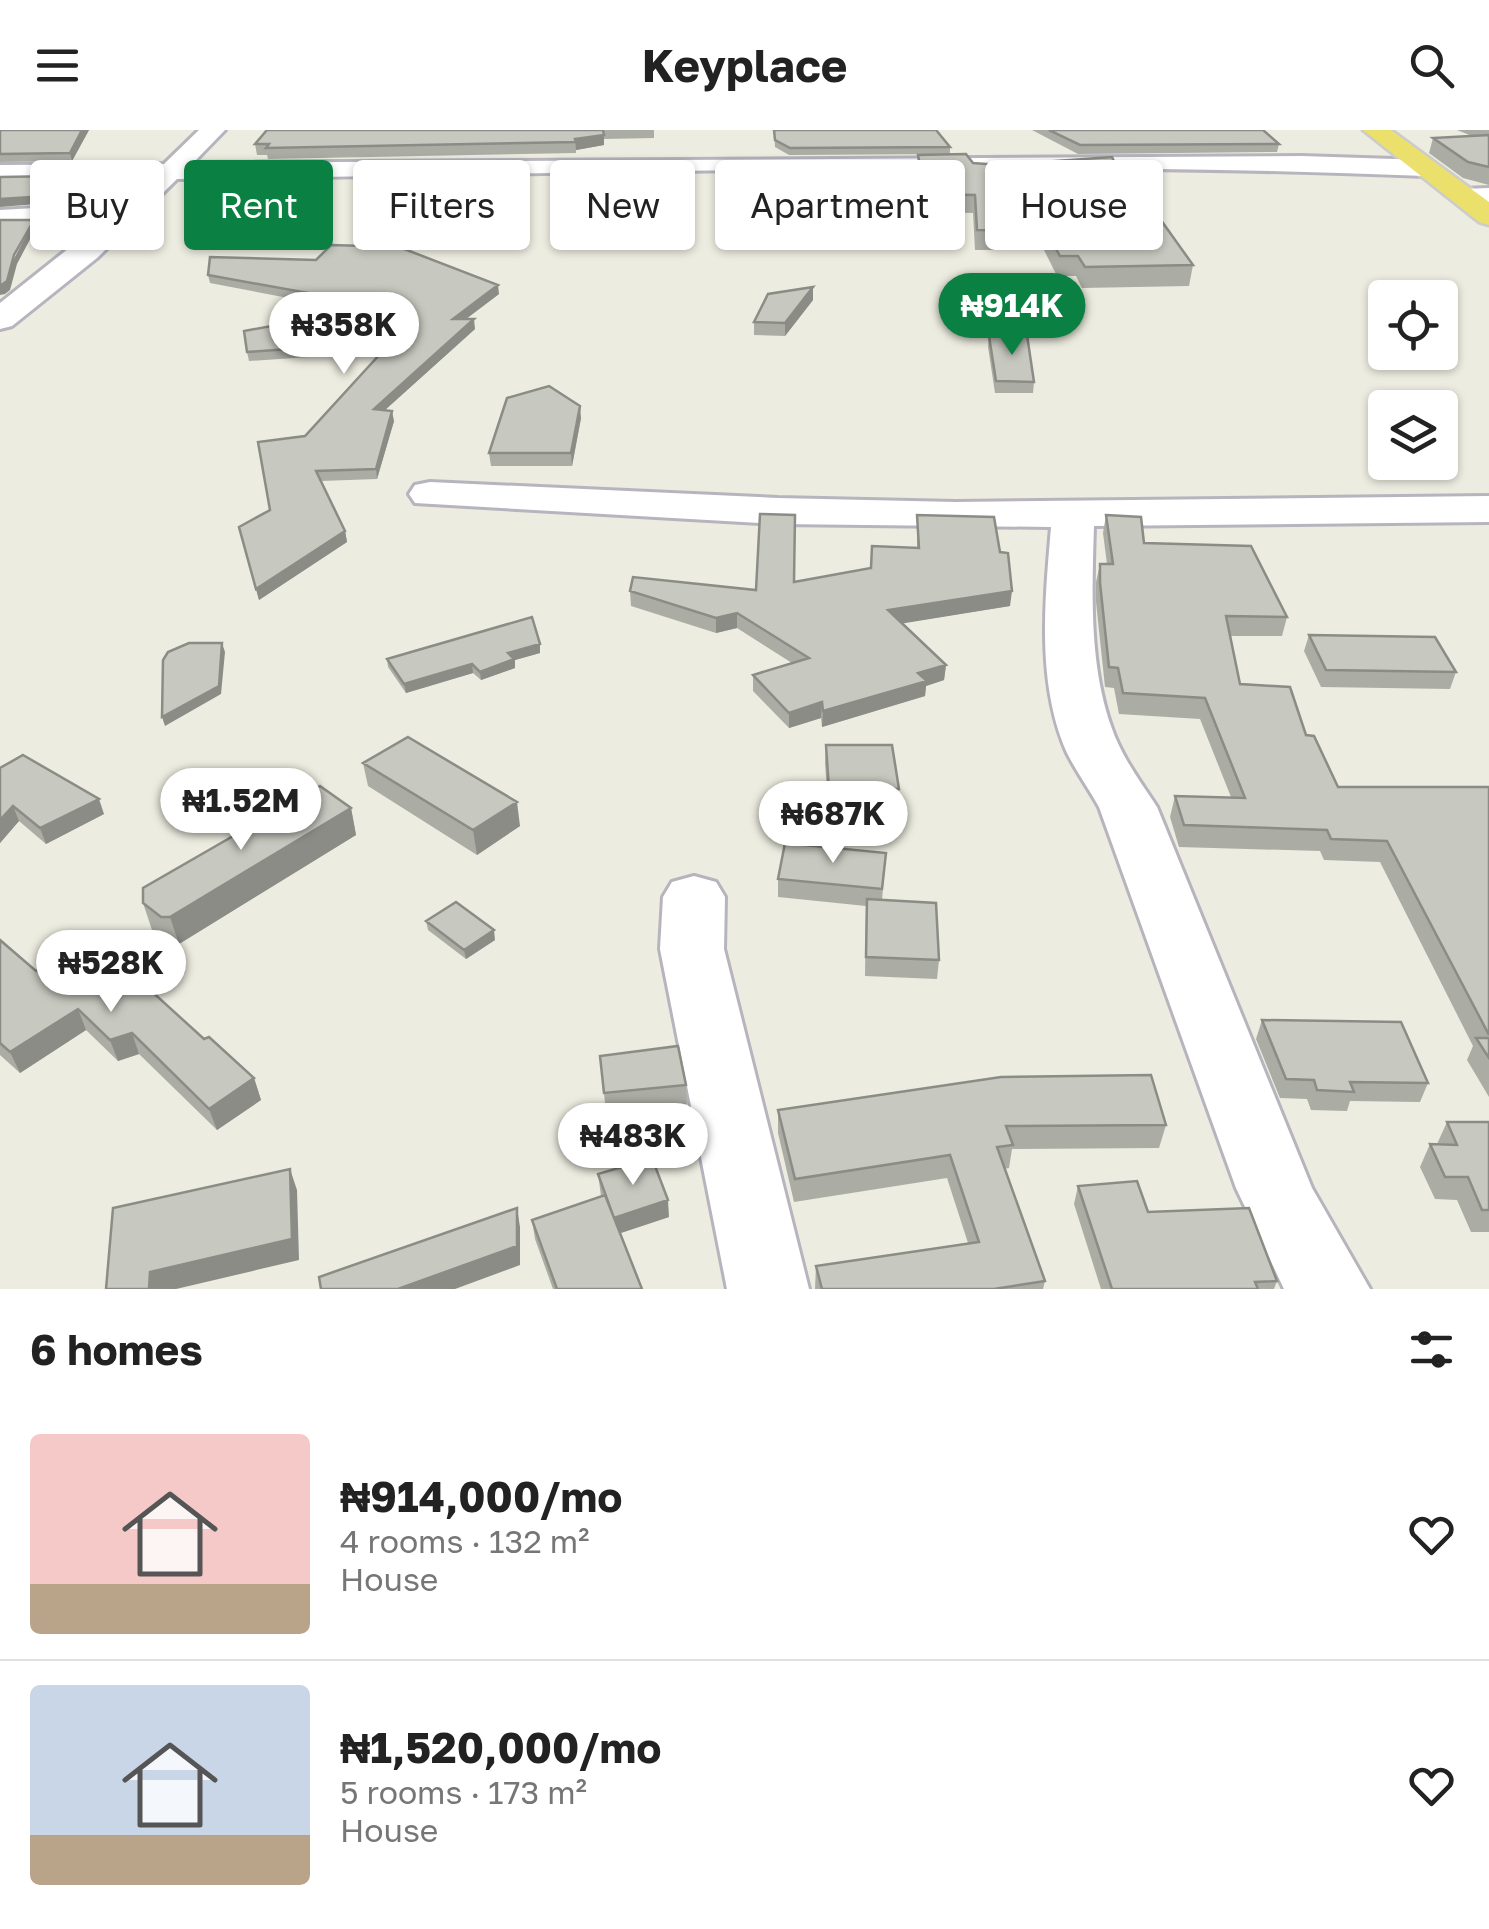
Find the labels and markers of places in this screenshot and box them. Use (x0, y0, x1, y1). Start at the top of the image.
pin: ₦914K (942, 273, 1082, 358)
pin: ₦358K (274, 292, 414, 377)
pin: ₦1.52M (160, 768, 322, 853)
pin: ₦687K (763, 781, 903, 866)
pin: ₦528K (41, 930, 181, 1015)
pin: ₦483K (563, 1103, 703, 1188)

